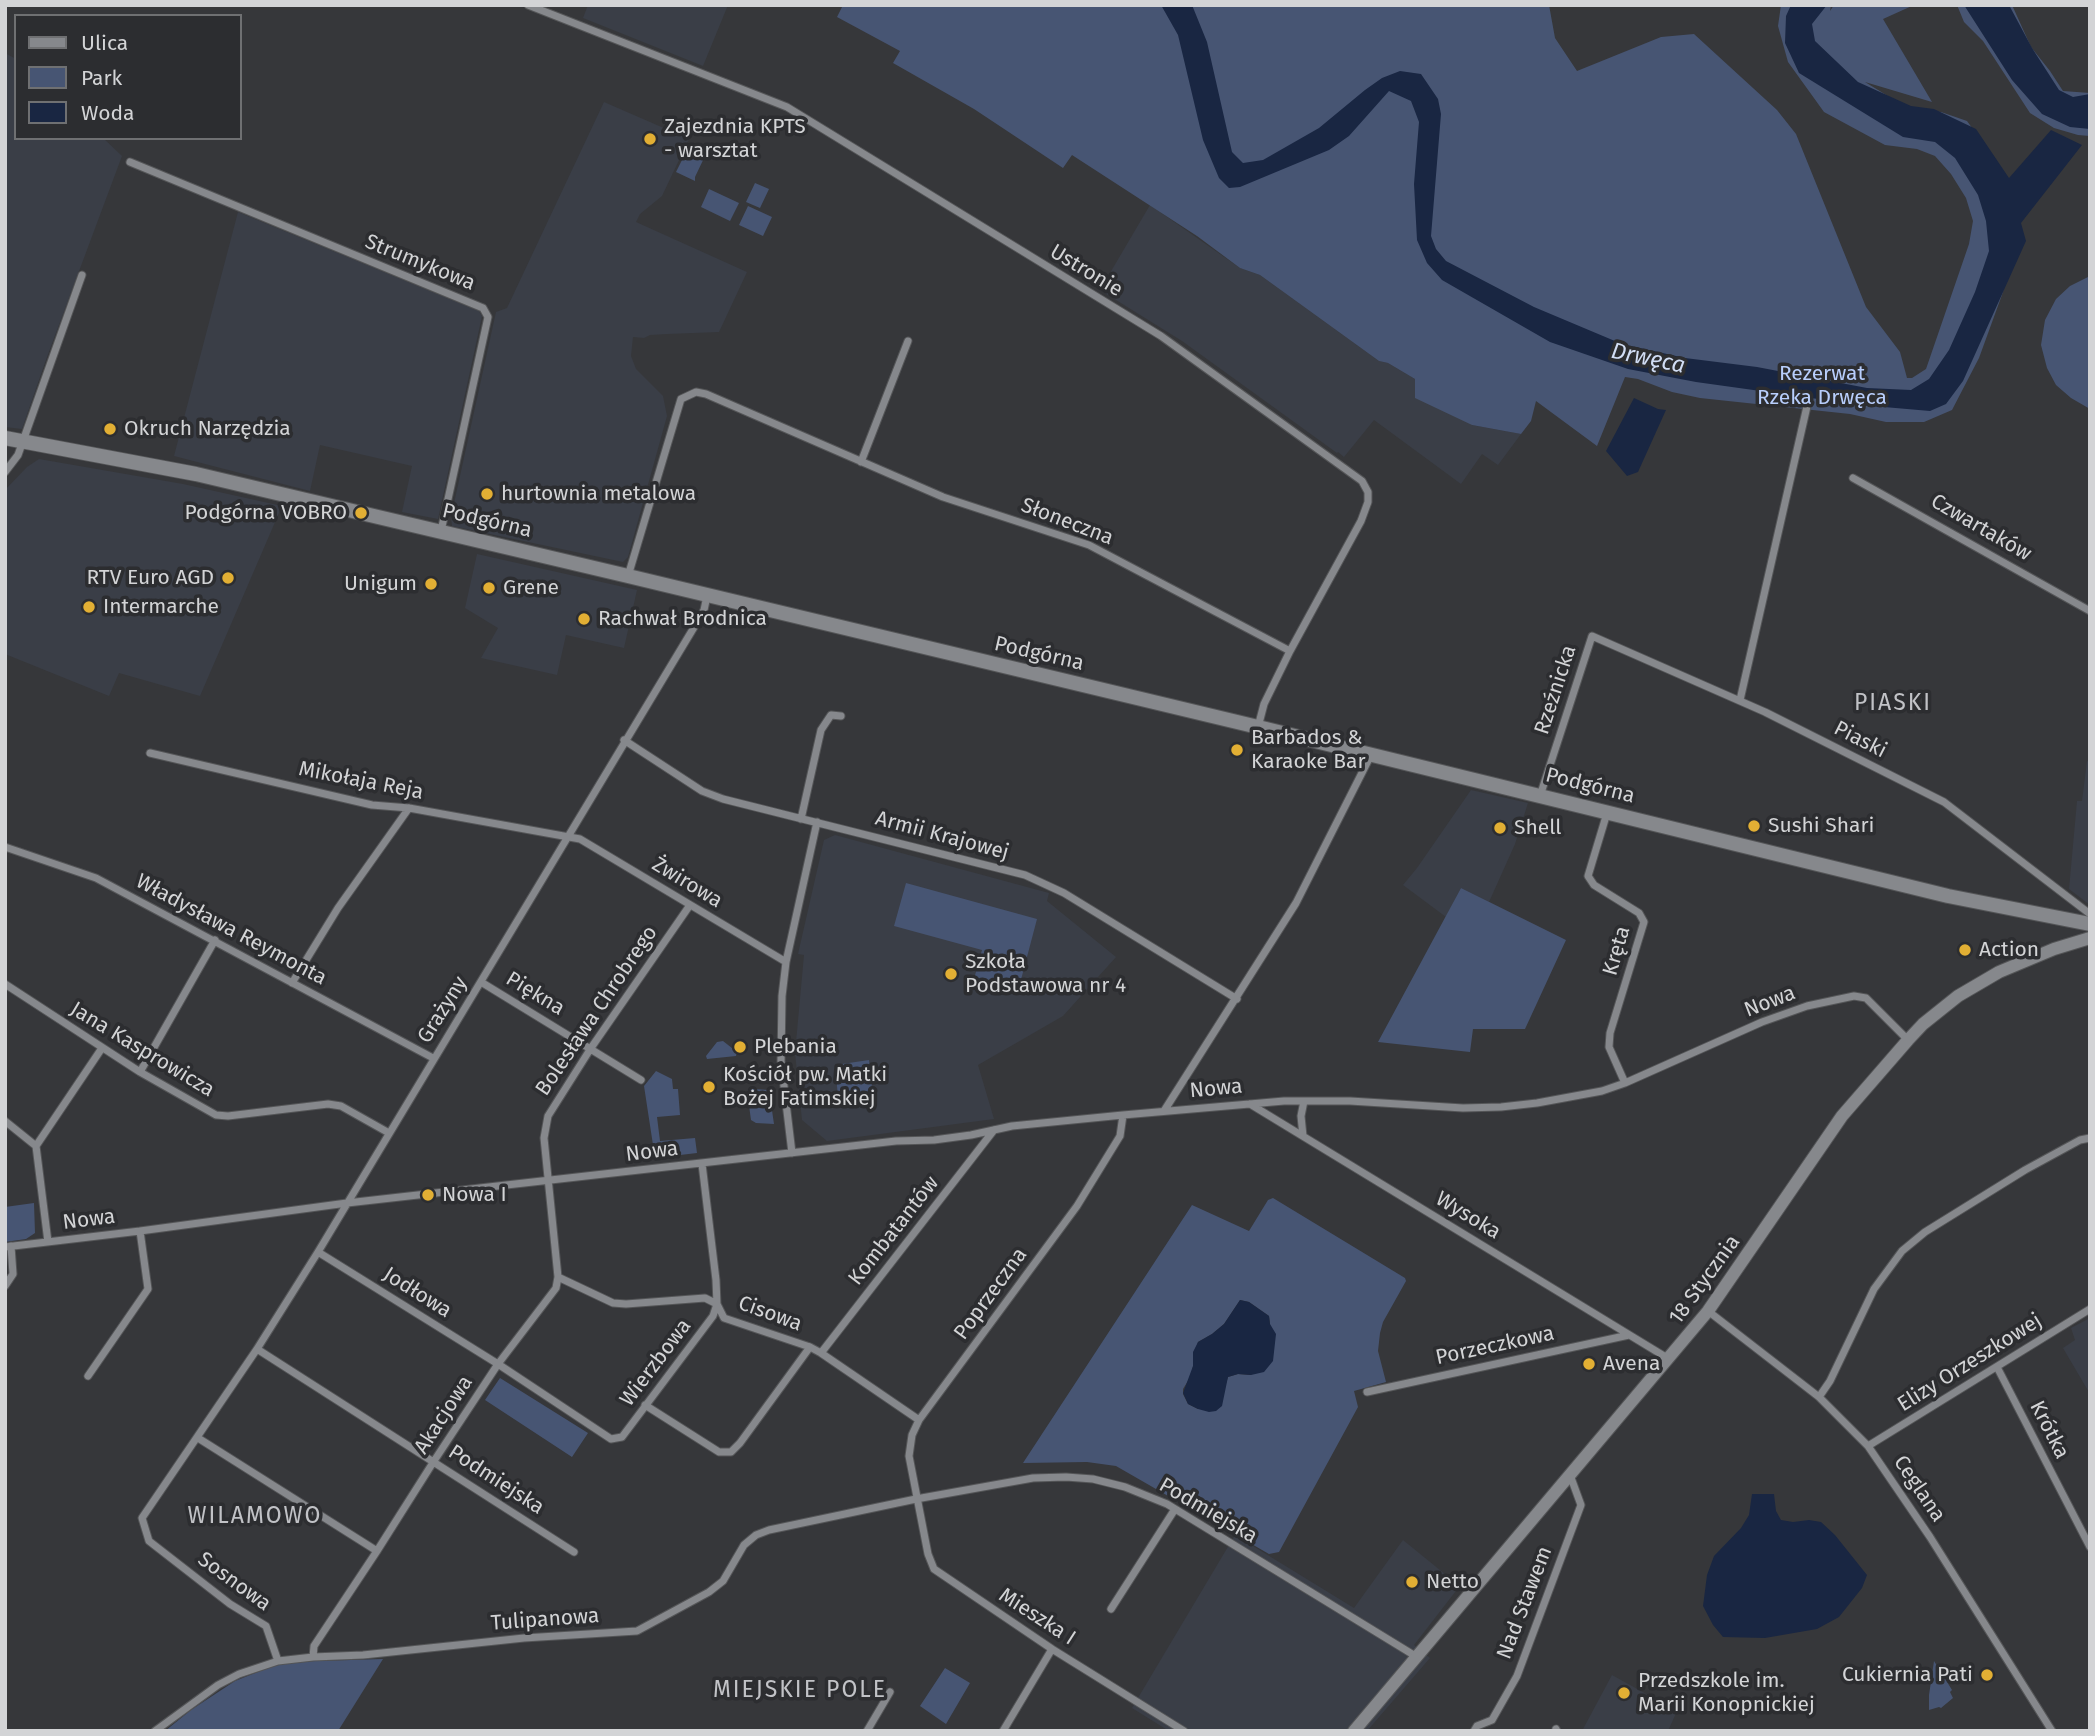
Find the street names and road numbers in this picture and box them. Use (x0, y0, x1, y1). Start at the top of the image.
street label: Strumykowa (361, 229, 479, 297)
street label: Ustronie (1045, 239, 1127, 303)
street label: Czwartaków (1926, 489, 2036, 567)
street label: Słoneczna (1017, 493, 1117, 551)
street label: Podgórna (440, 498, 534, 544)
street label: Podgórna (992, 631, 1086, 677)
street label: Rzeźnicka (1530, 642, 1582, 738)
street label: Piaski (1829, 716, 1891, 764)
street label: Mikołaja Reja (296, 757, 426, 805)
street label: Podgórna (1543, 763, 1637, 809)
street label: Armii Krajowej (873, 806, 1011, 866)
street label: Żwirowa (647, 852, 727, 914)
street label: Władysława Reymonta (131, 869, 331, 991)
street label: Bolesława Chrobrego (531, 921, 663, 1101)
street label: Kręta (1598, 923, 1636, 979)
street label: Piękna (501, 967, 569, 1021)
street label: Grażyny (413, 972, 473, 1048)
street label: Nowa (1741, 981, 1799, 1023)
street label: Jana Kasprowicza (65, 997, 219, 1103)
street label: Nowa (1189, 1074, 1243, 1104)
street label: Nowa (624, 1136, 680, 1168)
street label: Kombatantów (844, 1171, 944, 1291)
street label: Wysoka (1431, 1187, 1505, 1245)
street label: Nowa (61, 1204, 117, 1236)
street label: 18 Stycznia (1664, 1230, 1746, 1330)
street label: Poprzeczna (949, 1243, 1033, 1345)
street label: Jodłowa (378, 1262, 456, 1324)
street label: Cisowa (735, 1291, 805, 1337)
street label: Elizy Orzeszkowej (1893, 1309, 2047, 1417)
street label: Wierzbowa (615, 1314, 697, 1412)
street label: Porzeczkowa (1433, 1321, 1557, 1371)
street label: Akacjowa (409, 1371, 479, 1459)
street label: Krótka (2024, 1397, 2074, 1463)
street label: Podmiejska (443, 1440, 549, 1520)
street label: Ceglana (1888, 1451, 1950, 1527)
street label: Podmiejska (1154, 1473, 1262, 1549)
street label: Nad Stawem (1492, 1543, 1558, 1663)
street label: Sosnowa (192, 1547, 276, 1617)
street label: Mieszka I (994, 1583, 1080, 1651)
street label: Tulipanowa (490, 1604, 600, 1636)

